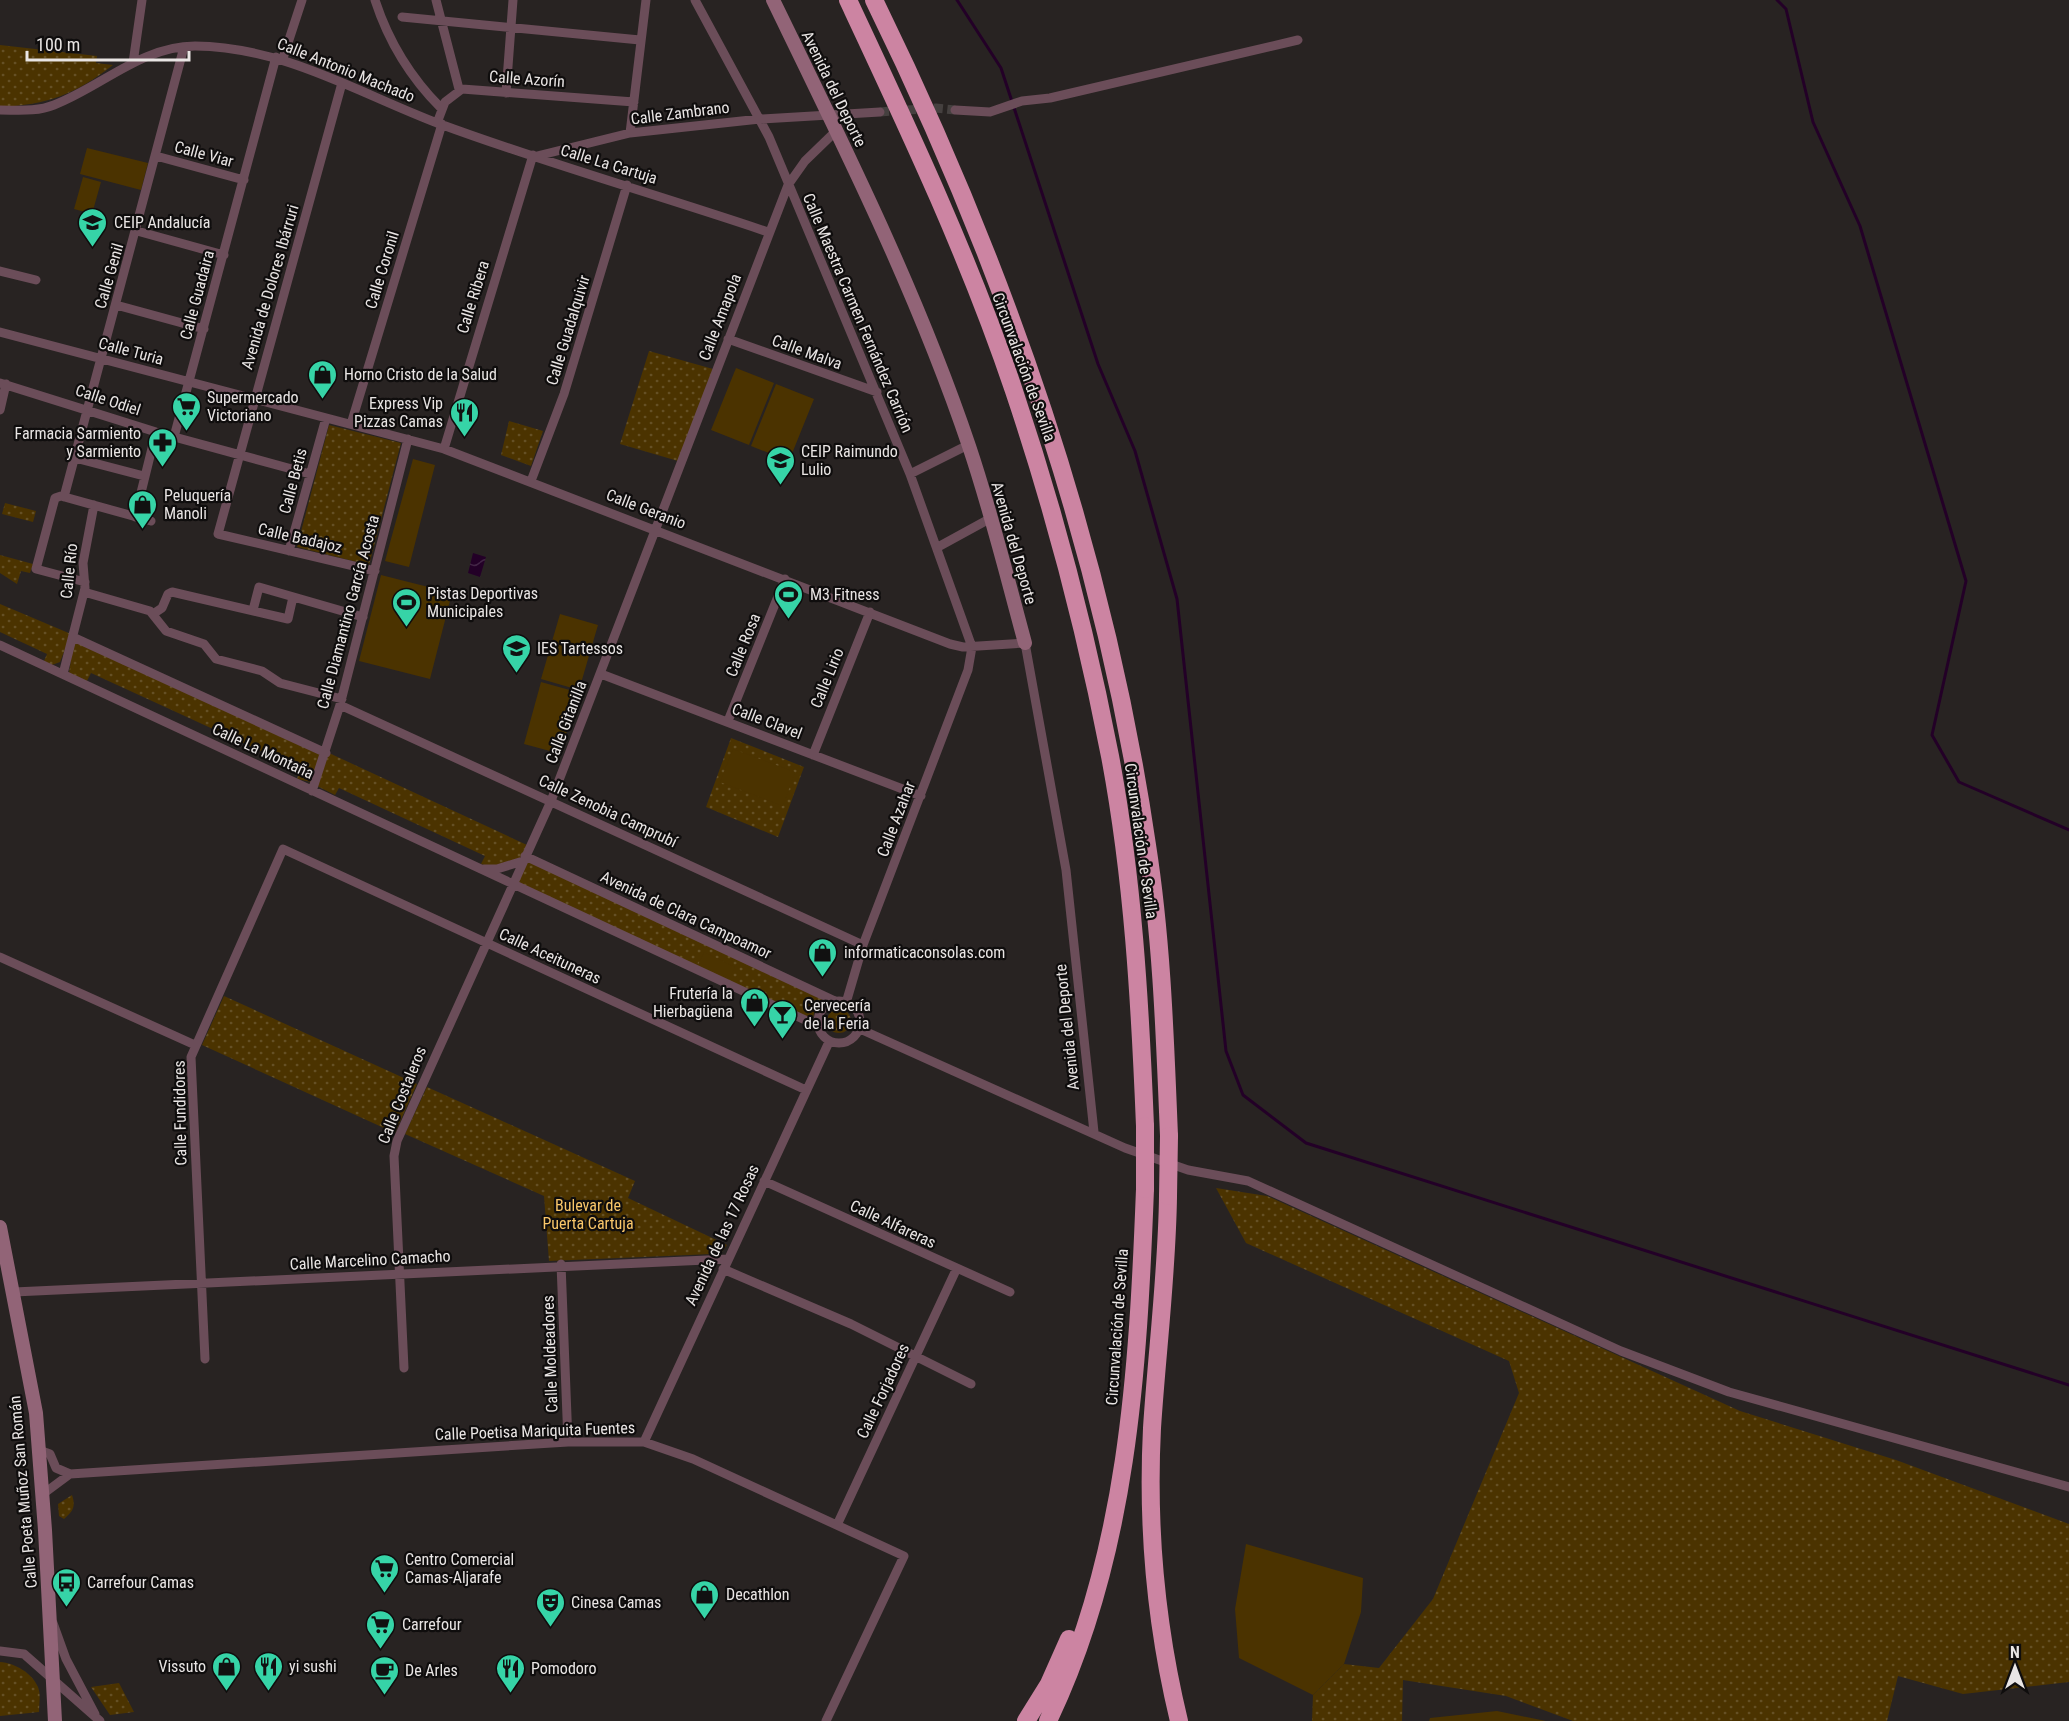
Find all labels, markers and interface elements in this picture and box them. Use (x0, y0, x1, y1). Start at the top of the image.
scale bar (27, 24, 189, 62)
street label: Avenida del Deporte (798, 28, 870, 150)
text: 100 m (36, 34, 80, 55)
street label: Calle Antonio Machado (275, 34, 417, 106)
street label: Calle Azorín (488, 67, 566, 91)
street label: Calle Zambrano (630, 98, 730, 128)
street label: Calle Viar (172, 137, 236, 171)
street label: Calle La Cartuja (558, 140, 660, 188)
street label: Calle Maestra Carmen Fernández Carrión (799, 190, 917, 436)
street label: Avenida de Dolores Ibárruri (237, 202, 303, 372)
school or university icon: CEIP Andalucía (77, 206, 109, 248)
place label: CEIP Andalucía (114, 213, 210, 232)
street label: Calle Coronil (361, 229, 403, 311)
street label: Calle Genil (91, 241, 127, 311)
street label: Calle Guadaira (176, 248, 218, 342)
street label: Calle Ribera (453, 258, 493, 336)
street label: Calle Amapola (695, 271, 745, 363)
street label: Calle Guadalquivir (542, 273, 594, 387)
street label: Circunvalación de Sevilla (988, 290, 1060, 444)
street label: Calle Malva (769, 331, 845, 373)
street label: Calle Turia (96, 333, 166, 369)
shop icon: Horno Cristo de la Salud (307, 358, 339, 400)
place label: Horno Cristo de la Salud (344, 365, 497, 384)
street label: Calle Odiel (73, 381, 143, 419)
place label: Supermercado Victoriano (207, 388, 299, 425)
supermarket icon: Supermercado Victoriano (170, 390, 202, 432)
place label: Express Vip Pizzas Camas (354, 394, 443, 431)
restaurant icon: Express Vip Pizzas Camas (448, 396, 480, 438)
place label: Farmacia Sarmiento y Sarmiento (15, 424, 141, 461)
pharmacy icon: Farmacia Sarmiento y Sarmiento (146, 426, 178, 468)
place label: CEIP Raimundo Lulio (801, 442, 898, 479)
school or university icon: CEIP Raimundo Lulio (764, 444, 796, 486)
street label: Calle Betis (275, 446, 311, 516)
street label: Avenida del Deporte (987, 480, 1041, 606)
street label: Calle Geranio (603, 485, 689, 533)
place label: Peluquería Manoli (164, 486, 231, 523)
shop icon: Peluquería Manoli (127, 488, 159, 530)
street label: Calle Diamantino García Acosta (313, 513, 383, 711)
street label: Calle Badajoz (256, 519, 344, 557)
street label: Calle Río (57, 542, 81, 600)
sports icon: M3 Fitness (773, 578, 805, 620)
place label: Pistas Deportivas Municipales (427, 584, 538, 621)
place label: M3 Fitness (810, 585, 880, 604)
sports icon: Pistas Deportivas Municipales (390, 586, 422, 628)
street label: Calle Rosa (722, 611, 764, 679)
school or university icon: IES Tartessos (500, 632, 532, 674)
place label: IES Tartessos (537, 639, 623, 658)
street label: Calle Lirio (806, 645, 848, 711)
street label: Calle Gitanilla (542, 678, 590, 766)
street label: Calle Clavel (729, 699, 805, 743)
street label: Calle La Montaña (209, 719, 317, 783)
street label: Circunvalación de Sevilla (1121, 762, 1161, 920)
street label: Calle Zenobia Camprubí (536, 771, 681, 852)
street label: Calle Azahar (873, 778, 919, 860)
street label: Avenida de Clara Campoamor (597, 867, 775, 963)
street label: Calle Aceituneras (496, 924, 604, 988)
shop icon: informaticaconsolas.com (807, 936, 839, 978)
place label: informaticaconsolas.com (844, 943, 1005, 962)
street label: Avenida del Deporte (1051, 963, 1083, 1091)
place label: Frutería la Hierbagüena (653, 984, 733, 1021)
shop icon: Frutería la Hierbagüena (738, 986, 770, 1028)
place label: Cervecería de la Feria (804, 996, 871, 1033)
bar icon: Cervecería de la Feria (767, 998, 799, 1040)
street label: Calle Costaleros (374, 1044, 430, 1146)
street label: Calle Fundidores (170, 1060, 190, 1166)
street label: Avenida de las 17 Rosas (681, 1161, 763, 1309)
park label: Bulevar de Puerta Cartuja (542, 1196, 634, 1233)
street label: Calle Alfareras (847, 1196, 939, 1252)
street label: Calle Marcelino Camacho (289, 1246, 451, 1274)
street label: Circunvalación de Sevilla (1102, 1248, 1132, 1406)
street label: Calle Moldeadores (538, 1295, 562, 1413)
street label: Calle Forjadores (853, 1341, 913, 1441)
street label: Calle Poeta Muñoz San Román (5, 1395, 41, 1589)
street label: Calle Poetisa Mariquita Fuentes (435, 1418, 635, 1444)
place label: Centro Comercial Camas-Aljarafe (405, 1550, 514, 1587)
supermarket icon: Centro Comercial Camas-Aljarafe (368, 1552, 400, 1594)
bus stop icon: Carrefour Camas (50, 1566, 82, 1608)
place label: Carrefour Camas (87, 1573, 194, 1592)
shop icon: Decathlon (689, 1578, 721, 1620)
place label: Decathlon (726, 1585, 790, 1604)
theatre icon: Cinesa Camas (534, 1586, 566, 1628)
place label: Cinesa Camas (571, 1593, 661, 1612)
supermarket icon: Carrefour (365, 1608, 397, 1650)
place label: Carrefour (402, 1615, 462, 1634)
north arrow (1985, 1637, 2045, 1697)
text: N (2010, 1643, 2020, 1662)
shop icon: Vissuto (211, 1650, 243, 1692)
restaurant icon: yi sushi (252, 1650, 284, 1692)
restaurant icon: Pomodoro (494, 1652, 526, 1694)
cafe icon: De Arles (368, 1654, 400, 1696)
place label: Vissuto (158, 1657, 206, 1676)
place label: yi sushi (289, 1657, 337, 1676)
place label: Pomodoro (531, 1659, 597, 1678)
place label: De Arles (405, 1661, 458, 1680)

